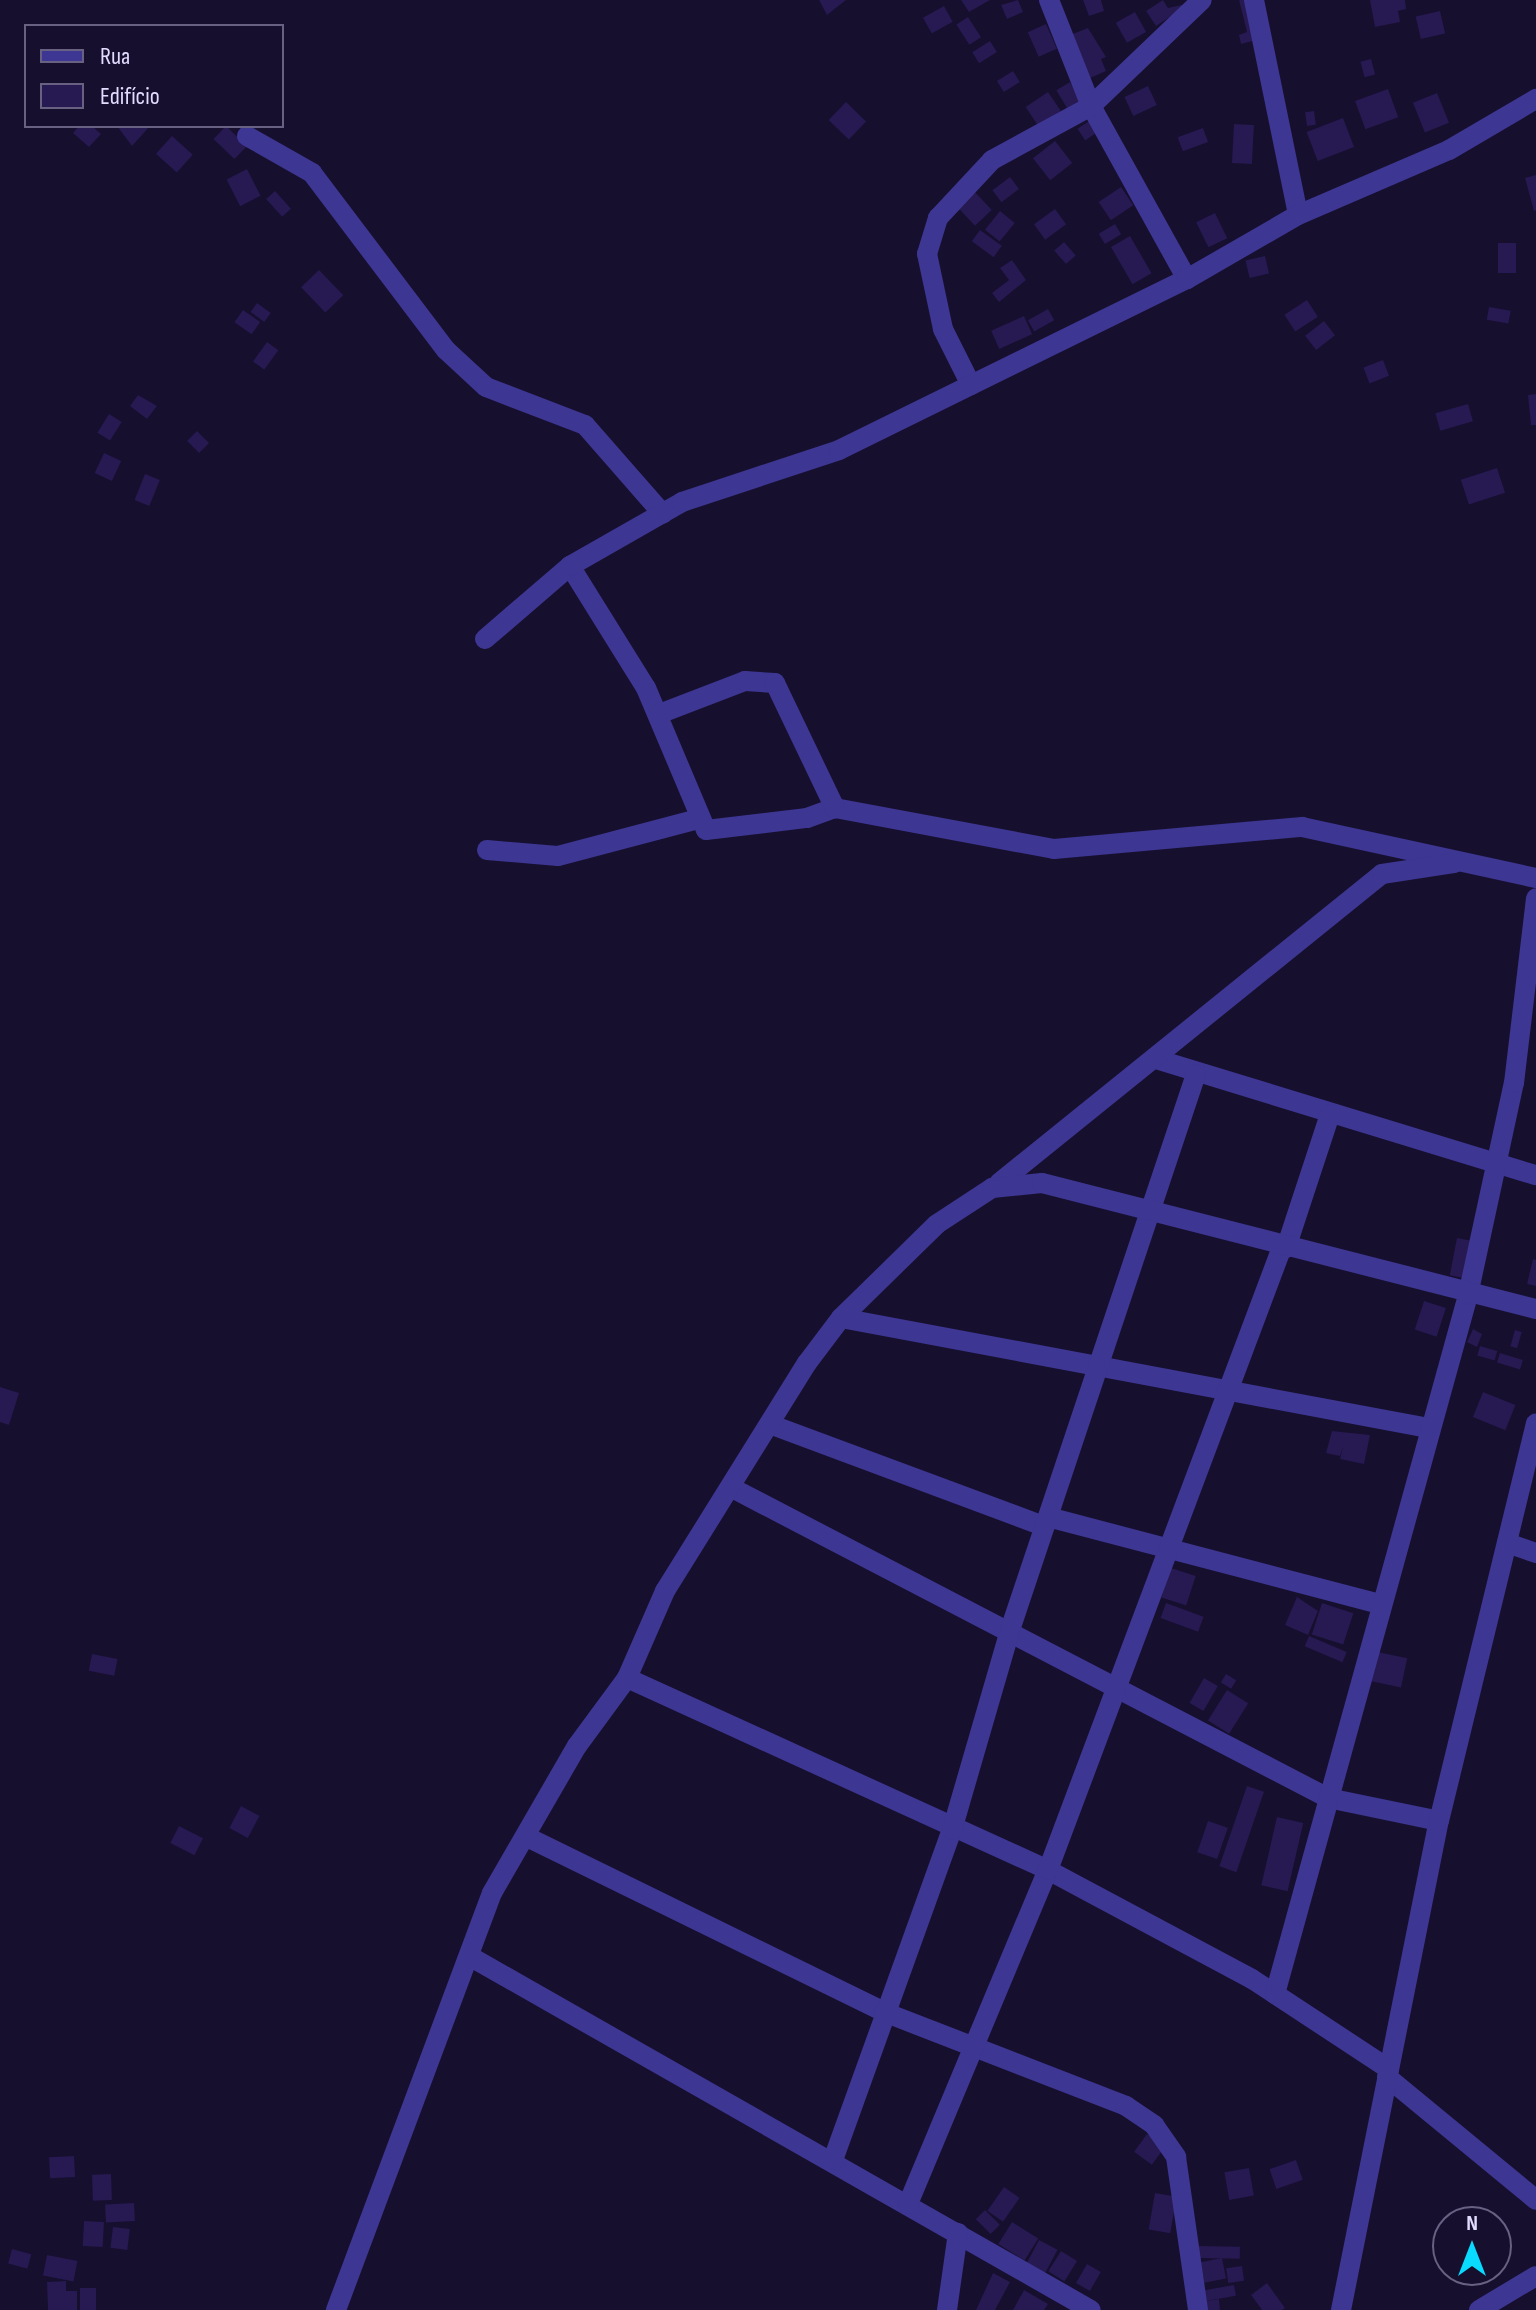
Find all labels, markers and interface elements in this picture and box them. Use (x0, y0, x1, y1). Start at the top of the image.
legend (24, 24, 284, 128)
text: Rua (100, 42, 130, 71)
text: Edifício (100, 82, 160, 111)
north arrow (1432, 2206, 1512, 2286)
text: N (1466, 2210, 1478, 2237)

